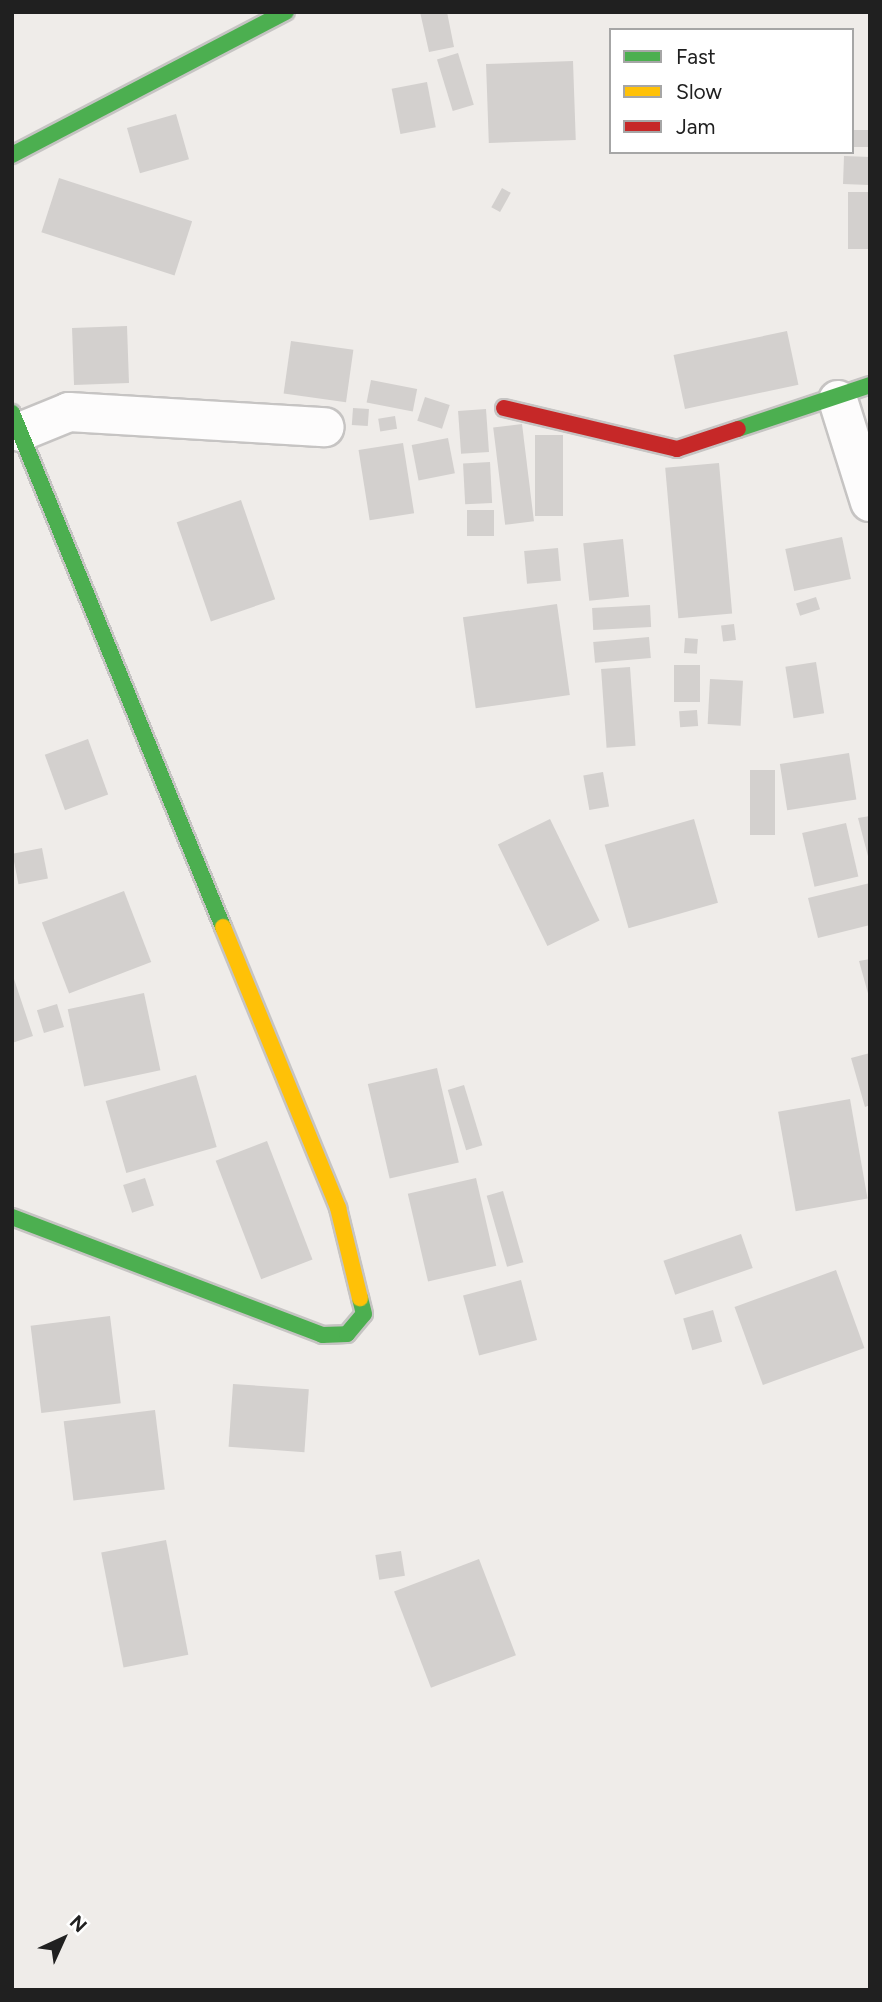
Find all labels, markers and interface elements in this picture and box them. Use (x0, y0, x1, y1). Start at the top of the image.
legend (609, 28, 854, 154)
text: Fast (676, 44, 716, 69)
text: Slow (676, 79, 722, 104)
text: Jam (676, 114, 715, 139)
north arrow (28, 1904, 98, 1974)
text: N (65, 1910, 92, 1937)

